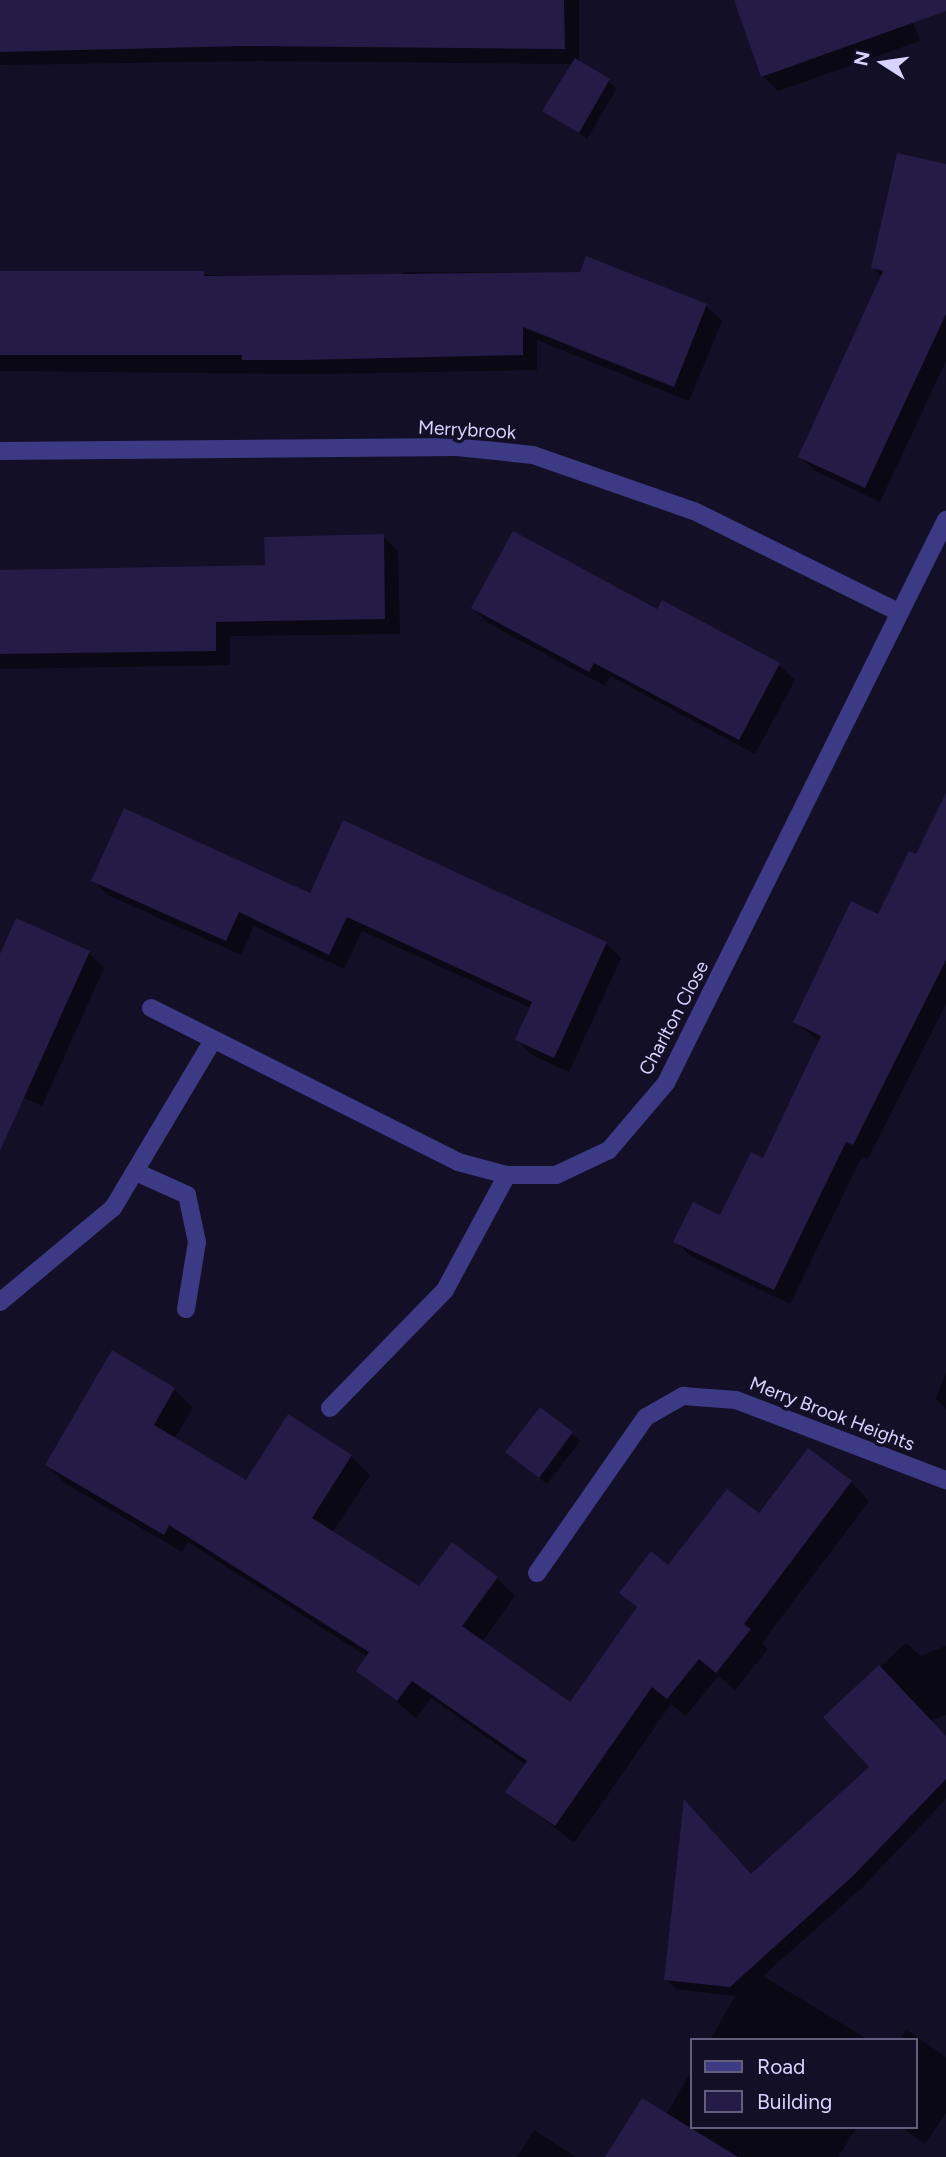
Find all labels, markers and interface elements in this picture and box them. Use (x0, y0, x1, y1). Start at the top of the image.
north arrow (848, 28, 918, 98)
text: N (849, 49, 875, 68)
street label: Merrybrook (417, 416, 517, 444)
street label: Charlton Close (634, 957, 714, 1079)
street label: Merry Brook Heights (746, 1372, 918, 1456)
legend (690, 2038, 918, 2129)
text: Road (757, 2054, 805, 2079)
text: Building (757, 2089, 832, 2114)

